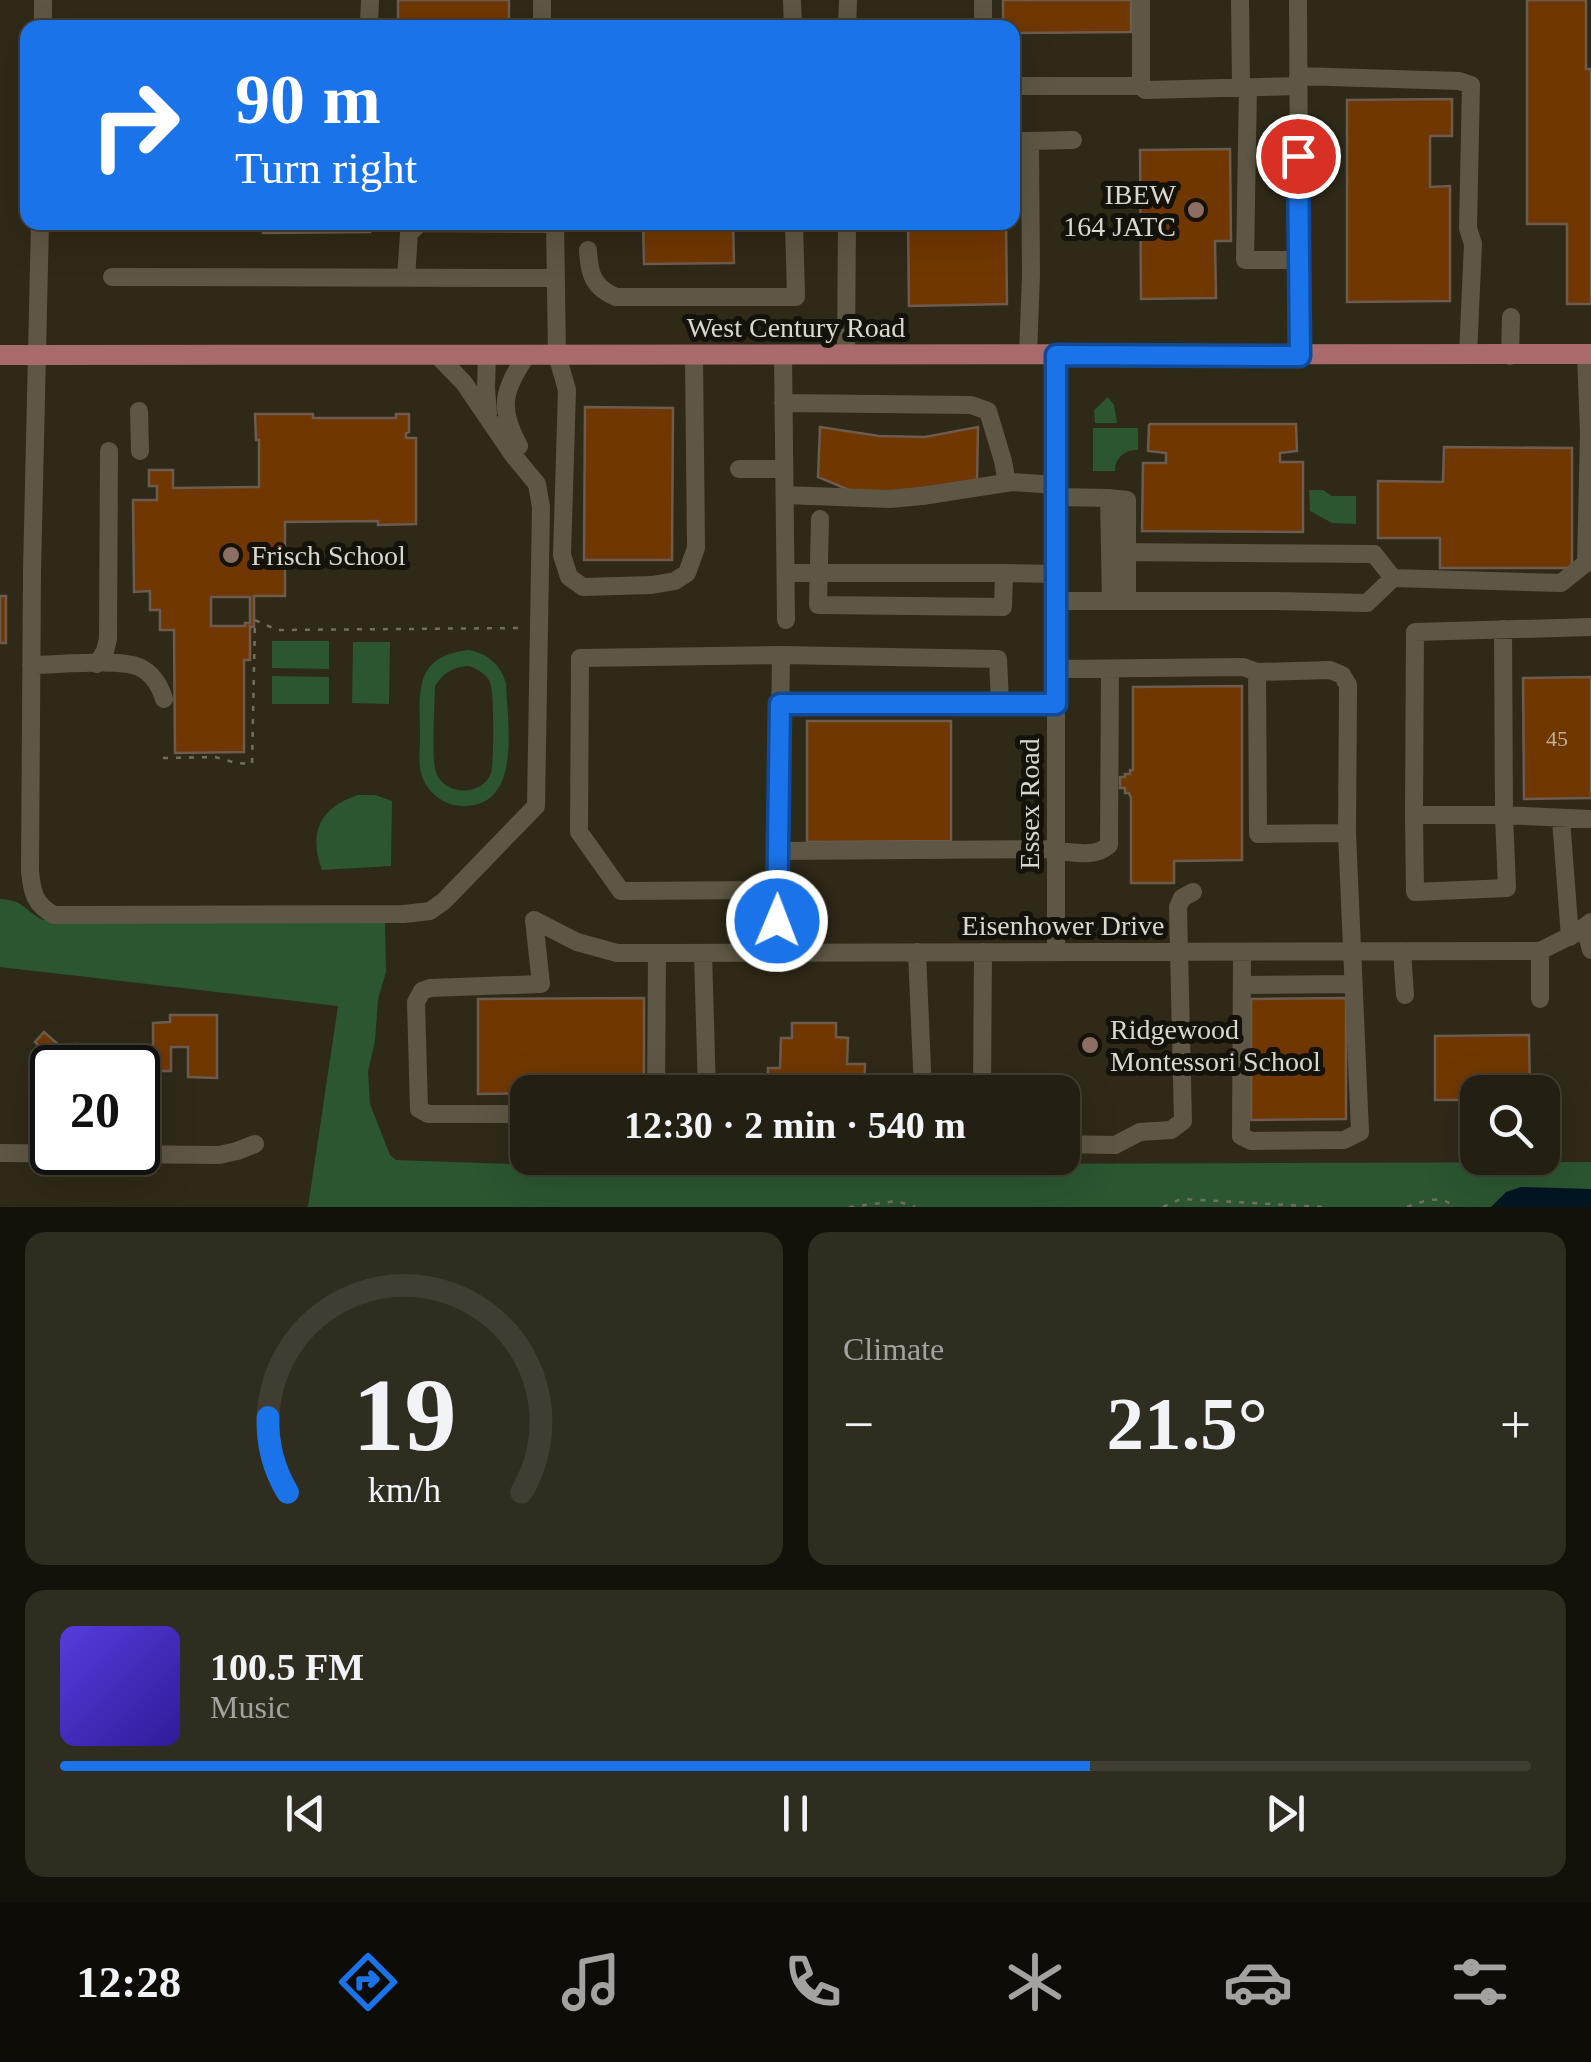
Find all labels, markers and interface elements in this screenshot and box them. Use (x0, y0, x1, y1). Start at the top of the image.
icon: right (70, 60, 200, 190)
text: 90 m (235, 61, 381, 138)
pin (1256, 114, 1341, 199)
icon: arrive (1271, 129, 1326, 184)
text: Turn right (235, 143, 417, 193)
place label: IBEW 164 JATC (1063, 179, 1177, 242)
marker: IBEW 164 JATC (1185, 199, 1207, 221)
street label: West Century Road (687, 312, 905, 343)
place label: Frisch School (251, 540, 406, 571)
marker: Frisch School (220, 544, 242, 566)
house number: 45 (1546, 726, 1568, 751)
street label: Essex Road (1014, 738, 1045, 870)
position arrow (725, 869, 829, 973)
street label: Eisenhower Drive (962, 910, 1164, 941)
place label: Ridgewood Montessori School (1110, 1014, 1321, 1077)
marker: Ridgewood Montessori School (1079, 1034, 1101, 1056)
speed limit sign: 20 (30, 1045, 160, 1175)
map controls (1460, 1075, 1560, 1175)
button: search (1460, 1075, 1560, 1175)
text: 12:30 · 2 min · 540 m (624, 1104, 966, 1146)
text: Climate (843, 1331, 944, 1367)
text: 19 (352, 1357, 456, 1472)
text: 21.5° (1106, 1382, 1268, 1465)
text: − (843, 1394, 874, 1455)
text: + (1500, 1394, 1531, 1455)
text: km/h (367, 1470, 441, 1510)
text: 100.5 FM (210, 1646, 364, 1688)
text: Music (210, 1689, 290, 1725)
icon: previous (278, 1786, 333, 1841)
icon: pause (768, 1786, 823, 1841)
icon: next (1258, 1786, 1313, 1841)
icon: directions (333, 1947, 403, 2017)
icon: music (556, 1947, 626, 2017)
icon: phone (778, 1947, 848, 2017)
icon: climate (1000, 1947, 1070, 2017)
icon: car (1223, 1947, 1293, 2017)
icon: filters (1445, 1947, 1515, 2017)
text: 12:28 (76, 1957, 181, 2007)

